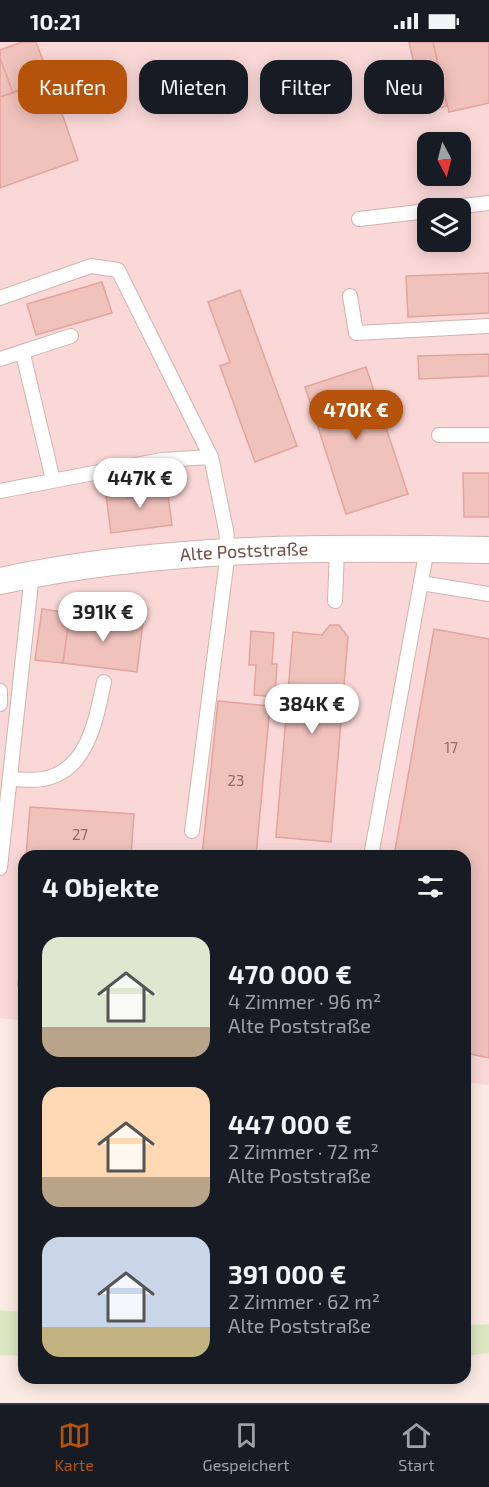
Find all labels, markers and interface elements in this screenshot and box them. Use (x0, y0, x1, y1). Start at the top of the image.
text: 10:21 (30, 8, 81, 34)
chip: Kaufen (18, 60, 127, 114)
chip: Mieten (139, 60, 248, 114)
chip: Filter (260, 60, 352, 114)
chip: Neu (364, 60, 444, 114)
north arrow (417, 132, 471, 186)
map controls (417, 132, 471, 252)
button: layers (417, 198, 471, 252)
pin: 470K € (307, 390, 405, 441)
text: 470K € (323, 397, 389, 421)
pin: 447K € (91, 458, 189, 509)
text: 447K € (107, 465, 173, 489)
street label: Alte Poststraße (179, 537, 308, 565)
pin: 391K € (54, 592, 152, 643)
text: 391K € (72, 599, 134, 623)
pin: 384K € (263, 684, 361, 735)
text: 384K € (279, 691, 345, 715)
house number: 17 (444, 738, 458, 756)
house number: 23 (228, 771, 244, 789)
house number: 27 (72, 825, 88, 843)
icon: filters (414, 870, 447, 903)
text: 4 Objekte (42, 871, 159, 902)
text: 470 000 € (228, 958, 352, 989)
icon: home (90, 961, 162, 1033)
text: 4 Zimmer · 96 m² (228, 989, 381, 1013)
text: Alte Poststraße (228, 1013, 371, 1037)
text: 447 000 € (228, 1108, 352, 1139)
icon: home (90, 1111, 162, 1183)
text: 2 Zimmer · 72 m² (228, 1139, 379, 1163)
text: Alte Poststraße (228, 1163, 371, 1187)
text: 391 000 € (228, 1258, 346, 1289)
icon: home (90, 1261, 162, 1333)
text: 2 Zimmer · 62 m² (228, 1289, 380, 1313)
text: Alte Poststraße (228, 1313, 371, 1337)
tab: Karte (54, 1419, 94, 1474)
tab: Gespeichert (203, 1419, 289, 1474)
tab: Start (398, 1419, 435, 1474)

